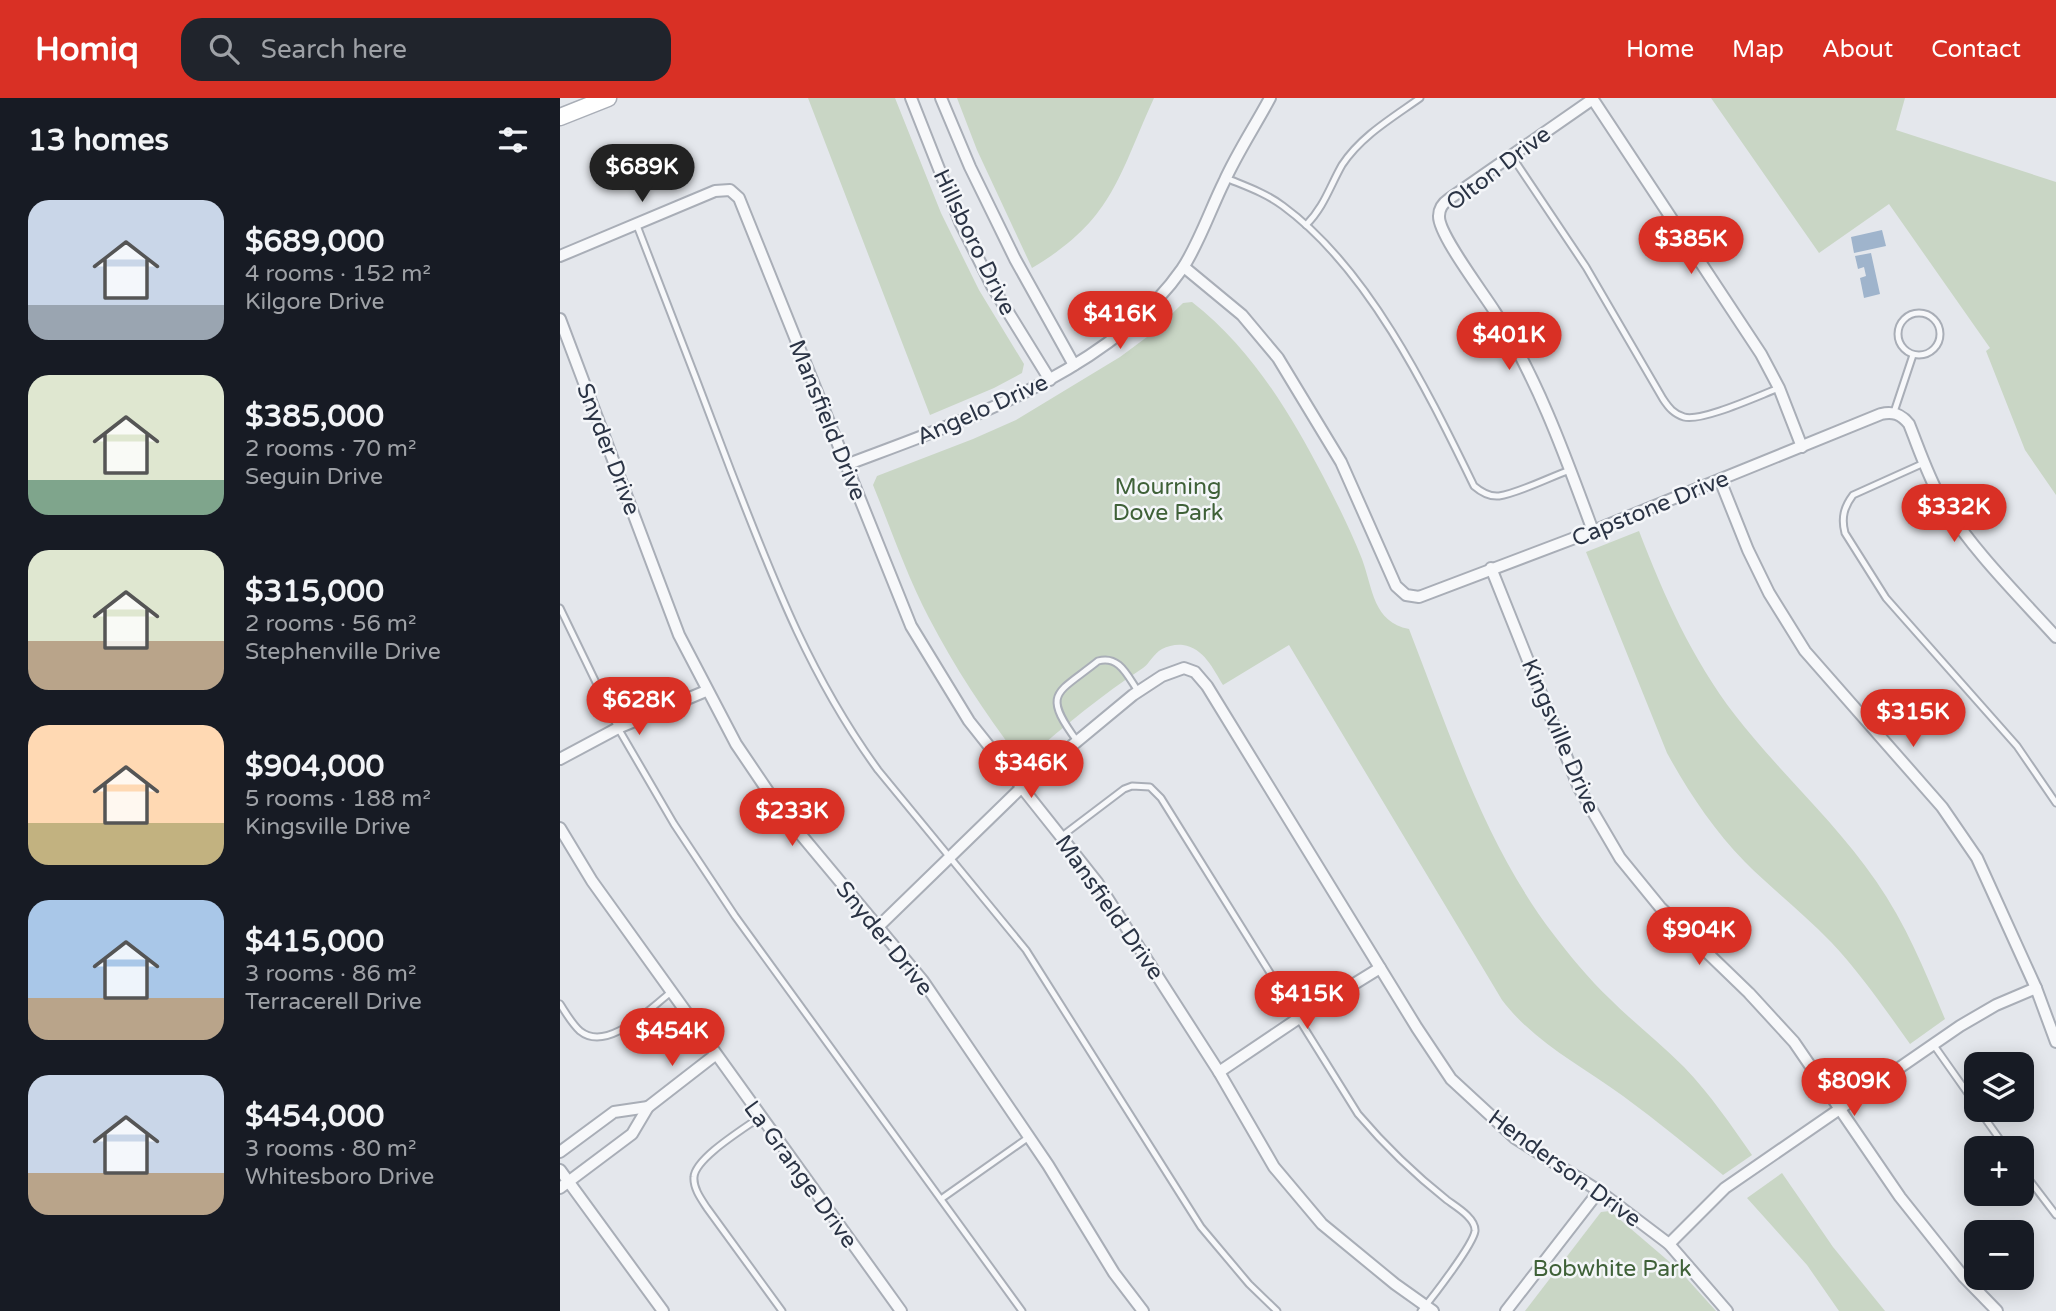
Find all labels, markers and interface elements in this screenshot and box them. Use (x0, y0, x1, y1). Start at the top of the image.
search box (181, 18, 671, 81)
text: Homiq (35, 30, 139, 69)
icon: search (205, 30, 243, 68)
text: Search here (261, 34, 407, 65)
text: Home (1626, 35, 1694, 64)
text: Map (1732, 35, 1784, 64)
text: About (1822, 35, 1893, 64)
text: Contact (1931, 35, 2021, 64)
street label: Olton Drive (1441, 120, 1556, 217)
icon: filters (494, 121, 532, 159)
text: 13 homes (28, 122, 169, 159)
pin: $689K (593, 144, 691, 204)
text: $689K (606, 153, 678, 181)
street label: Hillsboro Drive (927, 165, 1022, 320)
pin: $385K (1642, 216, 1740, 276)
text: $689,000 (245, 223, 384, 260)
text: $385K (1655, 225, 1727, 253)
icon: home (84, 228, 168, 312)
text: 4 rooms · 152 m² (245, 260, 431, 288)
text: Kilgore Drive (245, 288, 384, 316)
pin: $416K (1071, 292, 1169, 351)
text: $416K (1084, 300, 1156, 328)
pin: $401K (1460, 313, 1558, 372)
text: $401K (1473, 321, 1545, 349)
street label: Mansfield Drive (782, 336, 872, 505)
street label: Angelo Drive (912, 368, 1052, 451)
street label: Snyder Drive (570, 379, 646, 519)
text: $385,000 (245, 398, 384, 435)
icon: home (84, 403, 168, 487)
text: 2 rooms · 70 m² (245, 435, 416, 463)
text: Seguin Drive (245, 463, 383, 491)
street label: Capstone Drive (1568, 465, 1733, 553)
park label: Mourning Dove Park (1113, 473, 1223, 527)
pin: $332K (1905, 484, 2003, 544)
text: $332K (1918, 493, 1990, 521)
text: $315,000 (245, 573, 384, 610)
icon: home (84, 578, 168, 662)
text: 2 rooms · 56 m² (245, 610, 416, 638)
text: Stephenville Drive (245, 638, 441, 666)
street label: Kingsville Drive (1515, 655, 1605, 818)
pin: $628K (590, 678, 688, 737)
text: $628K (603, 686, 675, 714)
pin: $315K (1864, 690, 1962, 749)
text: $315K (1877, 698, 1949, 726)
pin: $346K (982, 740, 1080, 800)
text: $904,000 (245, 748, 384, 785)
text: $346K (995, 749, 1067, 777)
icon: home (84, 753, 168, 837)
text: 5 rooms · 188 m² (245, 785, 431, 813)
pin: $233K (743, 788, 841, 848)
text: $233K (756, 797, 828, 825)
text: Kingsville Drive (245, 813, 411, 841)
street label: Mansfield Drive (1049, 830, 1170, 986)
street label: Snyder Drive (830, 876, 939, 1001)
pin: $904K (1650, 908, 1748, 967)
text: $904K (1663, 916, 1735, 944)
text: $415,000 (245, 923, 384, 960)
icon: home (84, 928, 168, 1012)
text: 3 rooms · 86 m² (245, 960, 416, 988)
pin: $415K (1258, 972, 1356, 1031)
text: $415K (1271, 980, 1343, 1008)
text: Terracerell Drive (245, 988, 422, 1016)
pin: $454K (623, 1009, 721, 1068)
text: $454K (636, 1017, 708, 1045)
map controls (1964, 1052, 2034, 1290)
button: layers (1964, 1052, 2034, 1122)
pin: $809K (1805, 1058, 1903, 1118)
text: $809K (1818, 1067, 1890, 1095)
street label: La Grange Drive (737, 1095, 863, 1254)
text: $454,000 (245, 1098, 384, 1135)
icon: home (84, 1103, 168, 1187)
street label: Henderson Drive (1483, 1104, 1646, 1234)
text: 3 rooms · 80 m² (245, 1135, 416, 1163)
button: + (1964, 1136, 2034, 1206)
text: Whitesboro Drive (245, 1163, 434, 1191)
button: − (1964, 1220, 2034, 1290)
park label: Bobwhite Park (1533, 1255, 1691, 1283)

